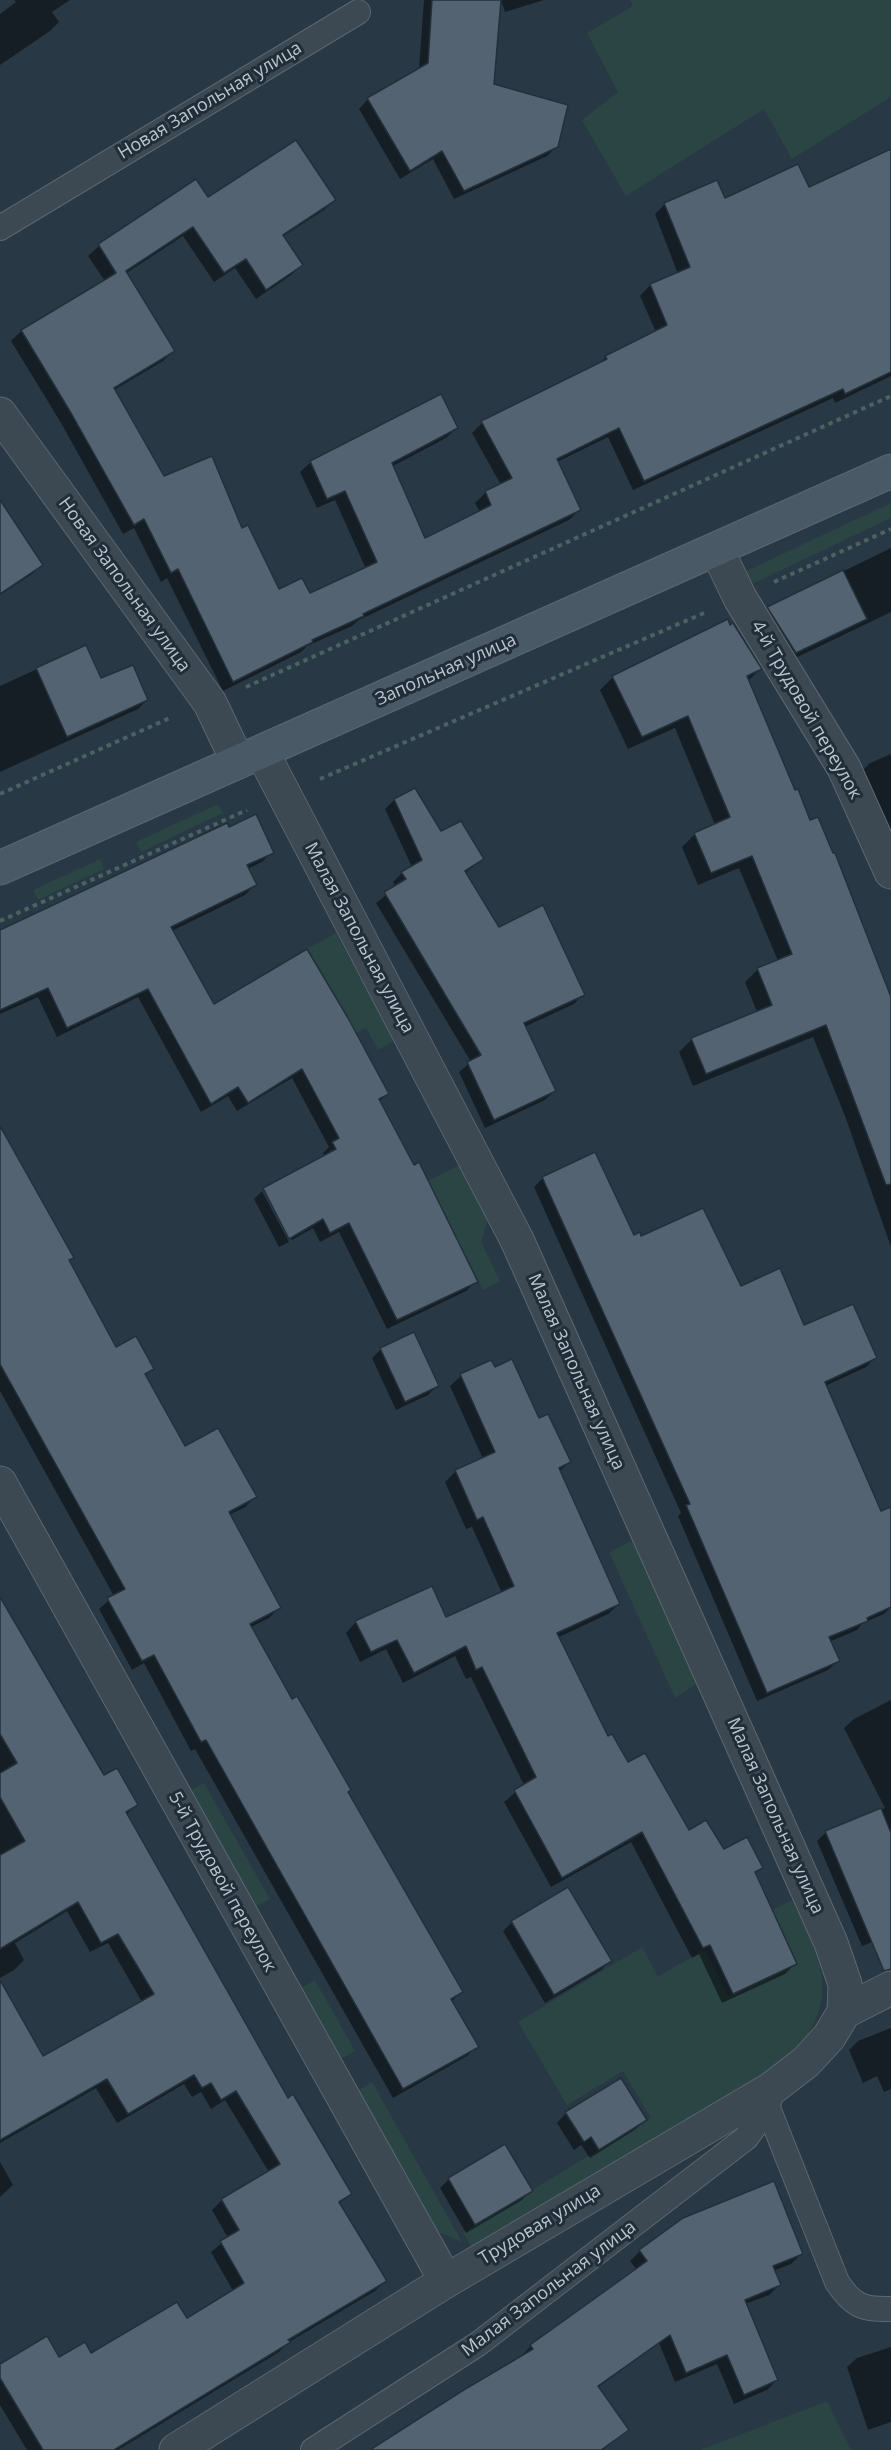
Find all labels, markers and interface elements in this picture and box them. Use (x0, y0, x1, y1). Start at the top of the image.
street label: Новая Запольная улица (114, 38, 306, 164)
street label: Новая Запольная улица (53, 493, 195, 677)
street label: 4-й Трудовой переулок (746, 617, 866, 803)
street label: Запольная улица (372, 629, 520, 711)
street label: Малая Запольная улица (300, 839, 418, 1037)
street label: Малая Запольная улица (523, 1270, 629, 1474)
street label: Малая Запольная улица (722, 1714, 828, 1918)
street label: 5-й Трудовой переулок (163, 1788, 281, 1976)
street label: Трудовая улица (475, 2180, 605, 2270)
street label: Малая Запольная улица (458, 2216, 640, 2362)

